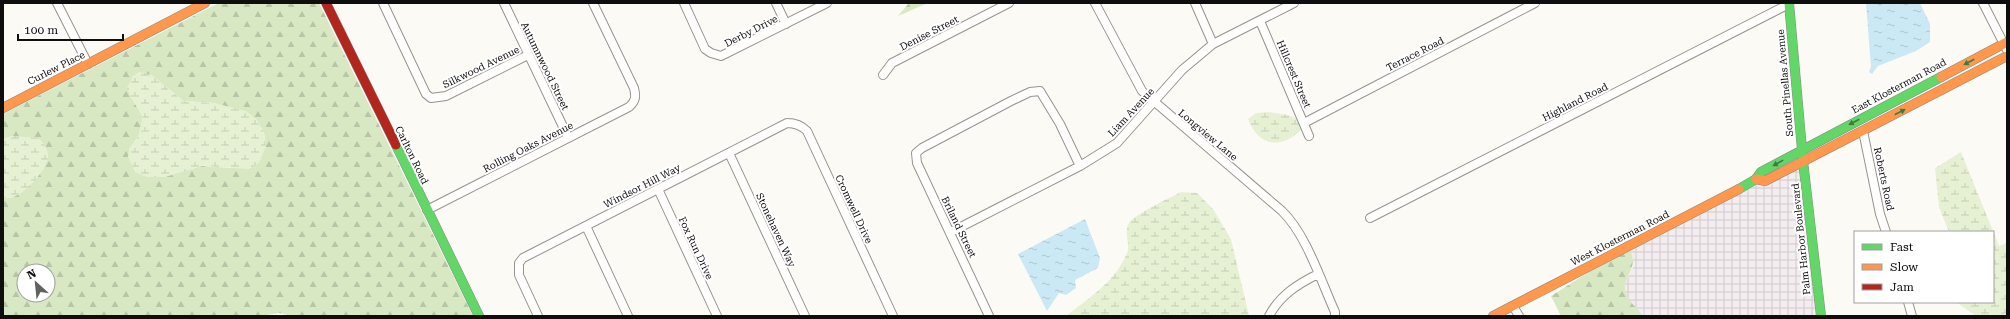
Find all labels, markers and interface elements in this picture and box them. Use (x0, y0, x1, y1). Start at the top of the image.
street label: Derby Drive (723, 13, 780, 49)
street label: Denise Street (898, 13, 960, 53)
scale bar (18, 16, 123, 42)
street label: Autumnwood Street (519, 20, 571, 112)
text: 100 m (24, 23, 58, 37)
street label: South Pinellas Avenue (1775, 28, 1795, 137)
street label: Terrace Road (1384, 34, 1446, 73)
street label: Hillcrest Street (1275, 38, 1313, 110)
street label: Silkwood Avenue (441, 43, 522, 90)
street label: Curlew Place (26, 49, 87, 87)
street label: East Klosterman Road (1850, 56, 1949, 116)
one-way arrow (1963, 58, 1975, 65)
street label: Highland Road (1540, 80, 1610, 123)
street label: Liam Avenue (1106, 85, 1157, 139)
street label: Longview Lane (1176, 107, 1240, 163)
one-way arrow (1894, 108, 1906, 115)
street label: Rolling Oaks Avenue (481, 119, 575, 175)
one-way arrow (1848, 119, 1860, 125)
street label: Carlton Road (393, 124, 431, 186)
street label: Roberts Road (1872, 146, 1896, 212)
one-way arrow (1772, 160, 1784, 166)
street label: Windsor Hill Way (602, 162, 682, 210)
street label: Cromwell Drive (833, 173, 875, 246)
street label: Palm Harbor Boulevard (1790, 182, 1812, 295)
street label: Stonehaven Way (754, 191, 798, 269)
street label: Briland Street (939, 195, 979, 260)
street label: West Klosterman Road (1569, 208, 1671, 268)
street label: Fox Run Drive (677, 215, 716, 282)
legend (1854, 231, 1994, 303)
text: Fast (1890, 240, 1914, 254)
text: Slow (1890, 260, 1918, 274)
north arrow (16, 263, 56, 303)
text: N (25, 267, 39, 282)
text: Jam (1890, 280, 1914, 294)

